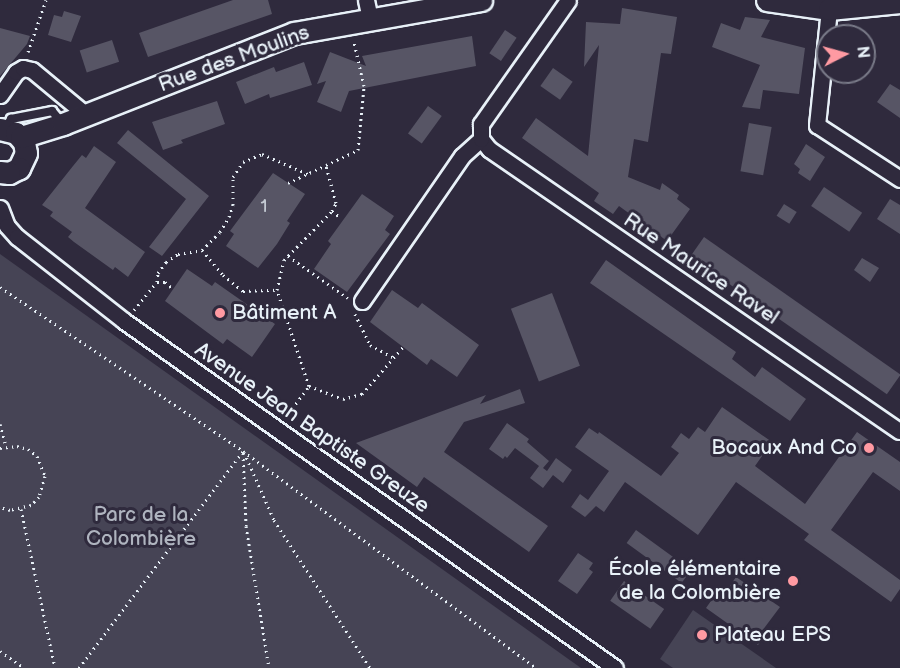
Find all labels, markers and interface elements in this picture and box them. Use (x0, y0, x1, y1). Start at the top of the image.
street label: Rue des Moulins (155, 20, 313, 98)
north arrow (816, 24, 876, 84)
text: N (852, 45, 872, 59)
house number: 1 (261, 196, 267, 218)
street label: Rue Maurice Ravel (618, 208, 784, 330)
place label: Bâtiment A (232, 300, 336, 326)
marker: Bâtiment A (213, 306, 227, 320)
street label: Avenue Jean Baptiste Greuze (189, 337, 435, 519)
place label: Bocaux And Co (711, 435, 857, 461)
marker: Bocaux And Co (862, 441, 876, 455)
park label: Parc de la Colombière (86, 502, 196, 552)
place label: École élémentaire de la Colombière (608, 556, 781, 606)
marker: École élémentaire de la Colombière (786, 574, 800, 588)
place label: Plateau EPS (714, 622, 831, 648)
marker: Plateau EPS (695, 628, 709, 642)

